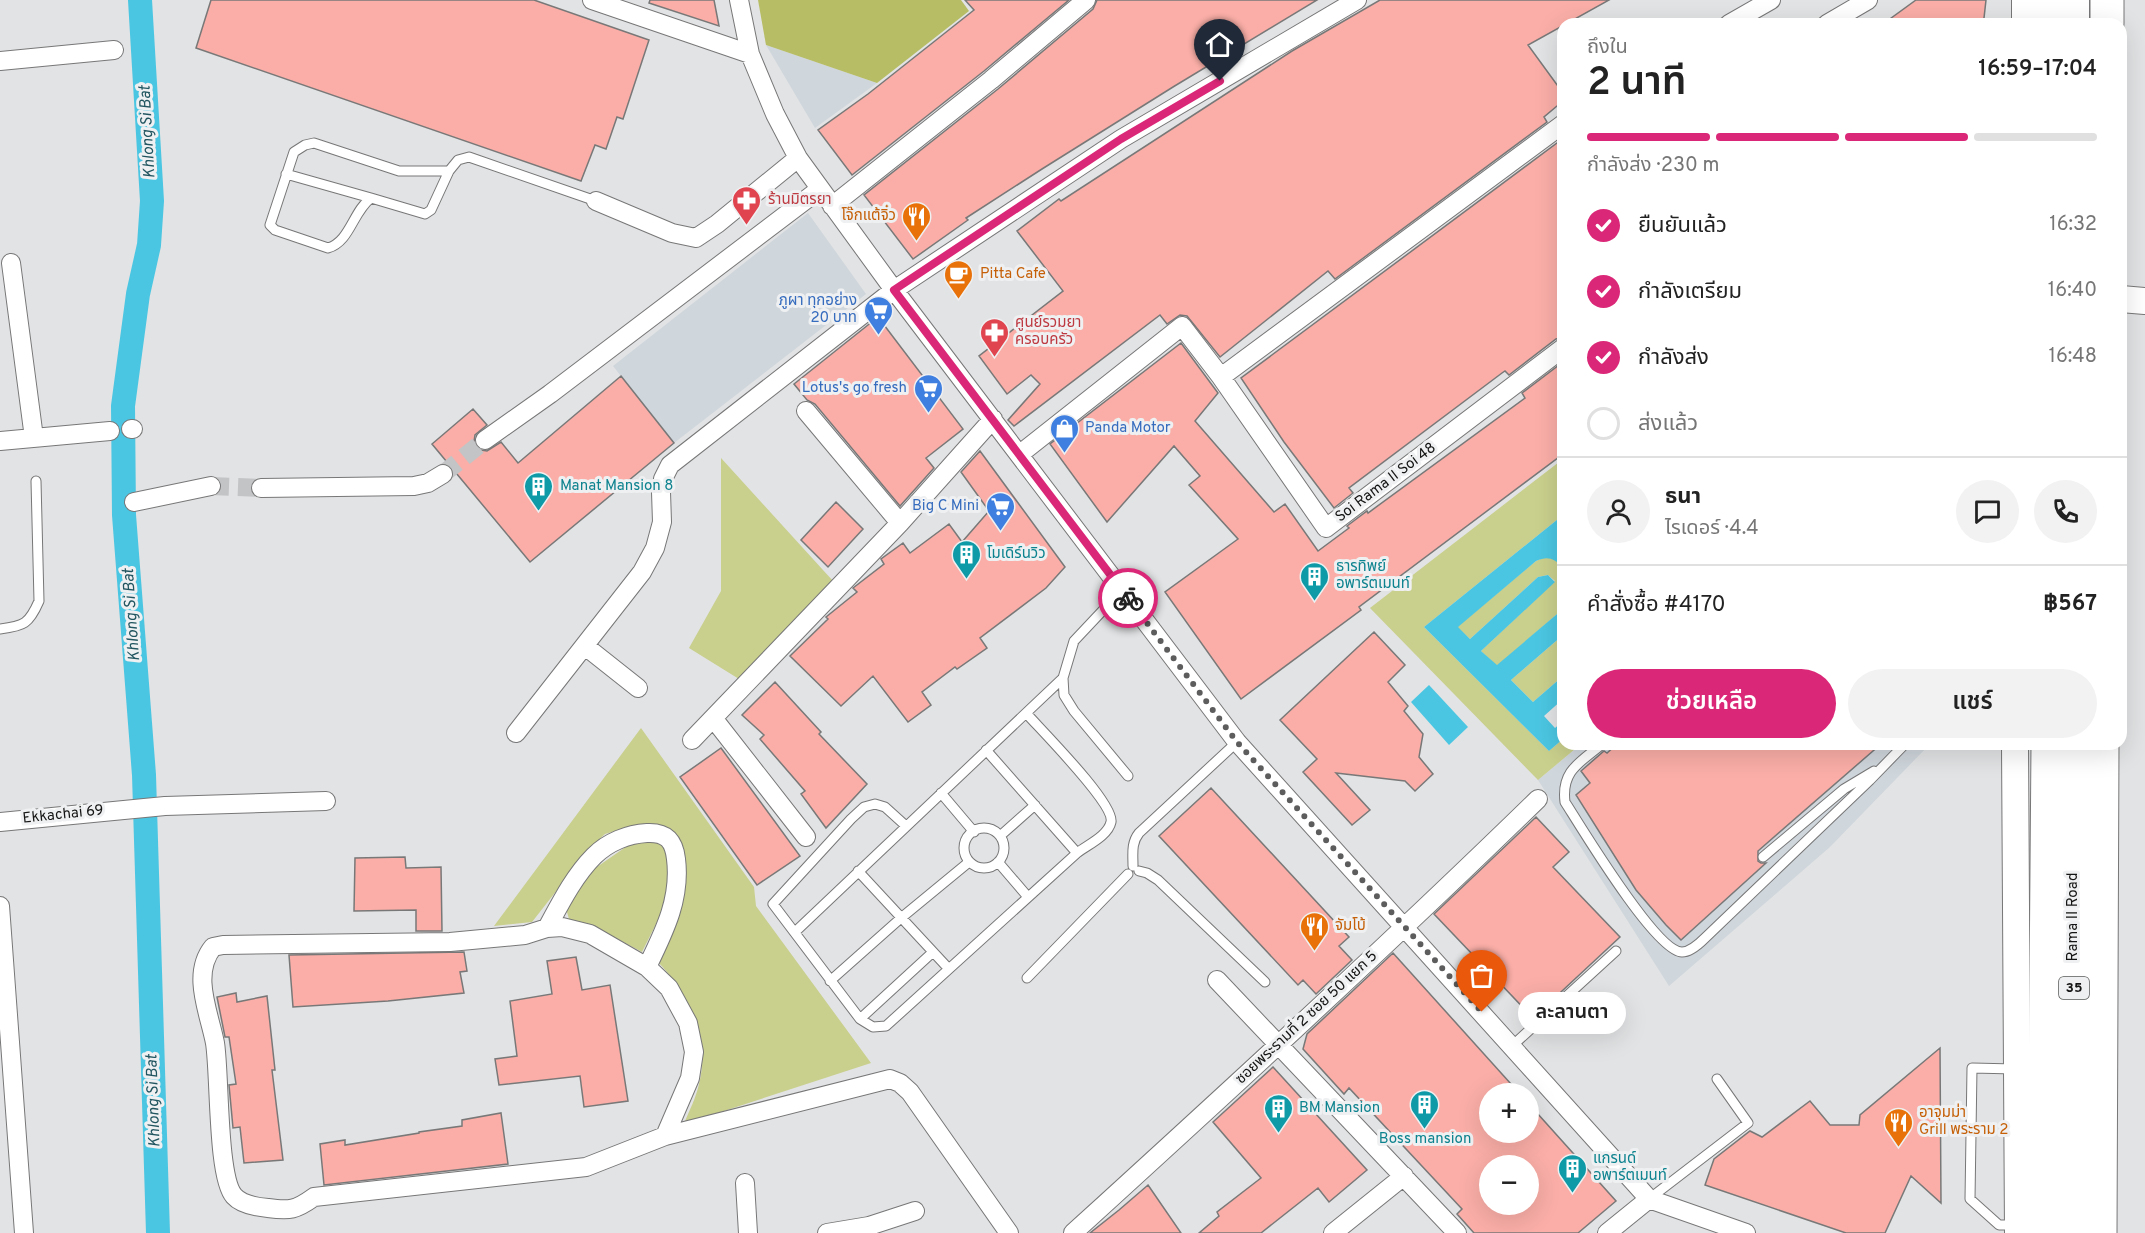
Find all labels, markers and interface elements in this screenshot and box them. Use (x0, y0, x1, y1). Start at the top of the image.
pin (1194, 19, 1245, 81)
icon: home (1203, 28, 1236, 61)
text: ถึงใน (1587, 35, 1628, 61)
text: 16:59–17:04 (1978, 56, 2097, 83)
text: 2 นาที (1587, 60, 1686, 109)
water label: Khlong Si Bat (136, 84, 160, 179)
text: กำลังส่ง · 230 m (1587, 153, 1719, 179)
pharmacy icon: ร้านมิตรยา (731, 184, 763, 226)
place label: ร้านมิตรยา (768, 191, 832, 210)
restaurant icon: โจ๊กแต้จิ๋ว (901, 200, 933, 242)
place label: โจ๊กแต้จิ๋ว (842, 204, 896, 226)
icon: check (1587, 209, 1620, 242)
text: 16:32 (2049, 212, 2097, 238)
text: ยืนยันแล้ว (1638, 213, 1727, 240)
cafe icon: Pitta Cafe (943, 258, 975, 300)
place label: Pitta Cafe (980, 265, 1046, 284)
icon: check (1587, 275, 1620, 308)
text: 16:40 (2048, 278, 2097, 304)
text: กำลังเตรียม (1638, 279, 1742, 306)
place label: ภูผา ทุกอย่าง 20 บาท (779, 291, 857, 328)
supermarket icon: ภูผา ทุกอย่าง 20 บาท (862, 294, 894, 336)
place label: ศูนย์รวมยา ครอบครัว (1015, 314, 1081, 350)
pharmacy icon: ศูนย์รวมยา ครอบครัว (978, 316, 1010, 358)
icon: check (1587, 341, 1620, 374)
text: 16:48 (2048, 344, 2097, 370)
text: กำลังส่ง (1638, 345, 1709, 372)
supermarket icon: Lotus's go fresh (912, 372, 944, 414)
place label: Lotus's go fresh (802, 379, 907, 398)
text: ส่งแล้ว (1638, 411, 1698, 438)
shop icon: Panda Motor (1048, 412, 1080, 454)
place label: Panda Motor (1085, 419, 1171, 438)
street label: Soi Rama II Soi 48 (1332, 439, 1440, 527)
building icon: Manat Mansion 8 (523, 470, 555, 512)
place label: Manat Mansion 8 (560, 477, 674, 496)
button: person (1587, 480, 1650, 543)
button: chat (1956, 480, 2019, 543)
button: phone (2034, 480, 2097, 543)
text: ธนา (1665, 484, 1701, 511)
supermarket icon: Big C Mini (984, 490, 1016, 532)
place label: Big C Mini (912, 497, 979, 516)
text: ไรเดอร์ · 4.4 (1665, 516, 1759, 542)
building icon: โมเดิร์นวิว (950, 538, 982, 580)
place label: โมเดิร์นวิว (987, 545, 1046, 564)
place label: ธารทิพย์ อพาร์ตเมนท์ (1336, 558, 1410, 594)
building icon: ธารทิพย์ อพาร์ตเมนท์ (1299, 560, 1331, 602)
water label: Khlong Si Bat (119, 567, 145, 662)
courier (1098, 568, 1158, 628)
icon: bike (1112, 582, 1145, 615)
text: ฿567 (2043, 591, 2097, 618)
text: คำสั่งซื้อ #4170 (1587, 592, 1726, 619)
button: ช่วยเหลือ (1587, 669, 1836, 738)
button: แชร์ (1848, 669, 2097, 738)
street label: Ekkachai 69 (22, 801, 104, 829)
street label: Rama II Road (2064, 873, 2083, 961)
restaurant icon: จัมโบ้ (1298, 910, 1330, 952)
place label: จัมโบ้ (1335, 917, 1366, 936)
street label: ซอยพระรามที่ 2 ซอย 50 แยก 5 (1230, 945, 1382, 1089)
pin (1456, 950, 1507, 1012)
icon: bag (1465, 959, 1498, 992)
road number: 35 (2059, 977, 2089, 999)
callout: ละลานตา (1518, 991, 1626, 1033)
text: ละลานตา (1535, 1000, 1609, 1026)
water label: Khlong Si Bat (142, 1053, 166, 1148)
map controls (1479, 1083, 1539, 1215)
button: + (1479, 1083, 1539, 1143)
building icon: Boss mansion (1409, 1088, 1441, 1130)
building icon: BM Mansion (1262, 1092, 1294, 1134)
place label: BM Mansion (1299, 1099, 1380, 1118)
place label: อาจุมม่า Grill พระราม 2 (1919, 1103, 2008, 1140)
restaurant icon: อาจุมม่า Grill พระราม 2 (1882, 1106, 1914, 1148)
place label: Boss mansion (1379, 1130, 1471, 1149)
place label: แกรนด์ อพาร์ตเมนท์ (1593, 1150, 1667, 1186)
building icon: แกรนด์ อพาร์ตเมนท์ (1556, 1152, 1588, 1194)
button: − (1479, 1155, 1539, 1215)

